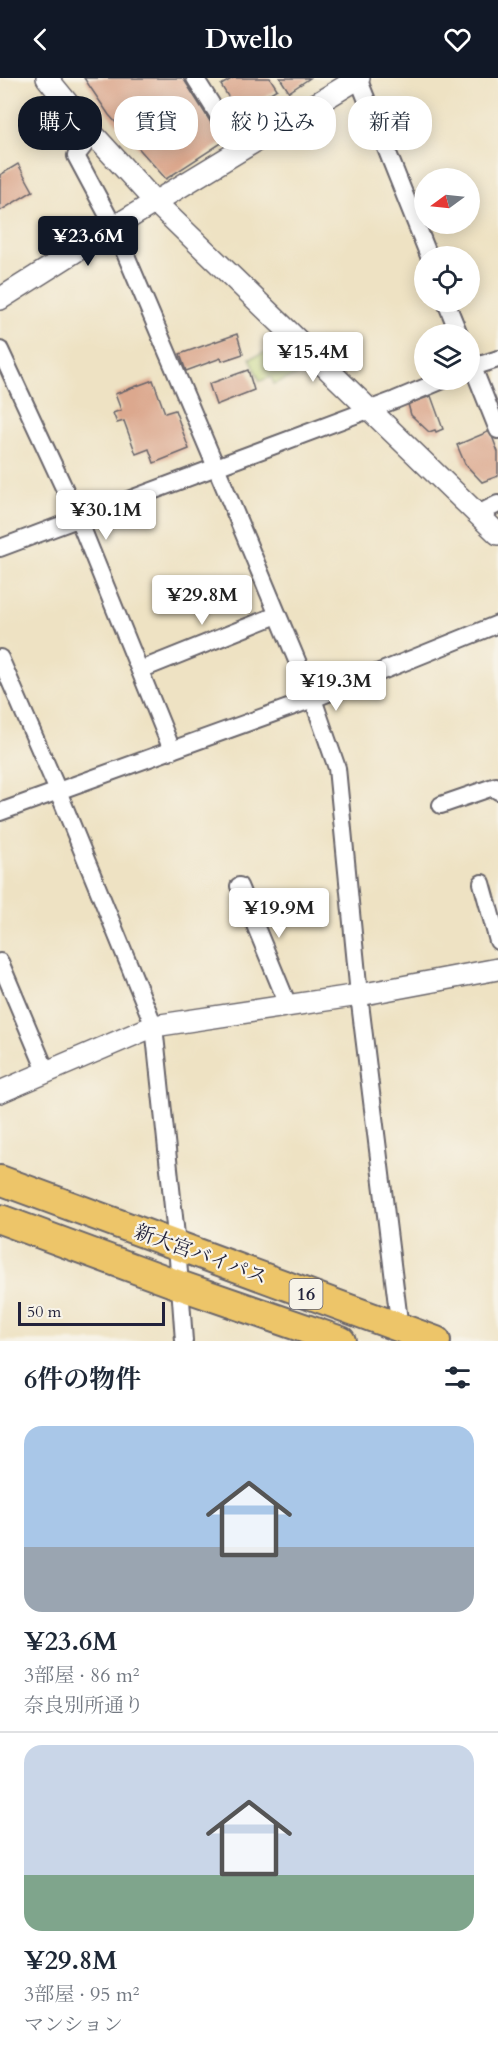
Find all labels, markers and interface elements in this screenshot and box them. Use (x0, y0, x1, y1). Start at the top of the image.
text: Dwello (205, 21, 293, 58)
icon: back (24, 23, 57, 56)
icon: heart (441, 23, 474, 56)
chip: 購入 (18, 96, 102, 150)
chip: 賃貸 (114, 96, 198, 150)
chip: 絞り込み (210, 96, 336, 150)
chip: 新着 (348, 96, 432, 150)
north arrow (414, 168, 480, 234)
map controls (414, 168, 480, 390)
pin: ¥23.6M (39, 216, 137, 267)
text: ¥23.6M (52, 222, 124, 249)
button: locate (414, 246, 480, 312)
button: layers (414, 324, 480, 390)
pin: ¥15.4M (264, 332, 362, 383)
text: ¥15.4M (277, 338, 349, 365)
pin: ¥30.1M (57, 490, 155, 541)
text: ¥30.1M (70, 496, 142, 523)
pin: ¥29.8M (153, 575, 251, 626)
text: ¥29.8M (166, 581, 238, 608)
pin: ¥19.3M (287, 661, 385, 712)
text: ¥19.3M (300, 667, 372, 694)
pin: ¥19.9M (230, 888, 328, 939)
text: ¥19.9M (243, 894, 315, 921)
street label: 新大宮バイパス (131, 1218, 271, 1291)
road number: 16 (290, 1279, 322, 1309)
scale bar (18, 1299, 165, 1326)
text: 50 m (27, 1301, 61, 1323)
icon: filters (441, 1361, 474, 1394)
text: 6件の物件 (24, 1362, 141, 1397)
icon: home (195, 1465, 303, 1573)
text: ¥23.6M (24, 1624, 117, 1659)
text: 3部屋 · 86 m² (24, 1662, 140, 1689)
text: 奈良別所通り (24, 1692, 144, 1719)
icon: home (195, 1784, 303, 1892)
text: ¥29.8M (24, 1943, 117, 1978)
text: 3部屋 · 95 m² (24, 1981, 140, 2008)
text: マンション (24, 2011, 123, 2038)

